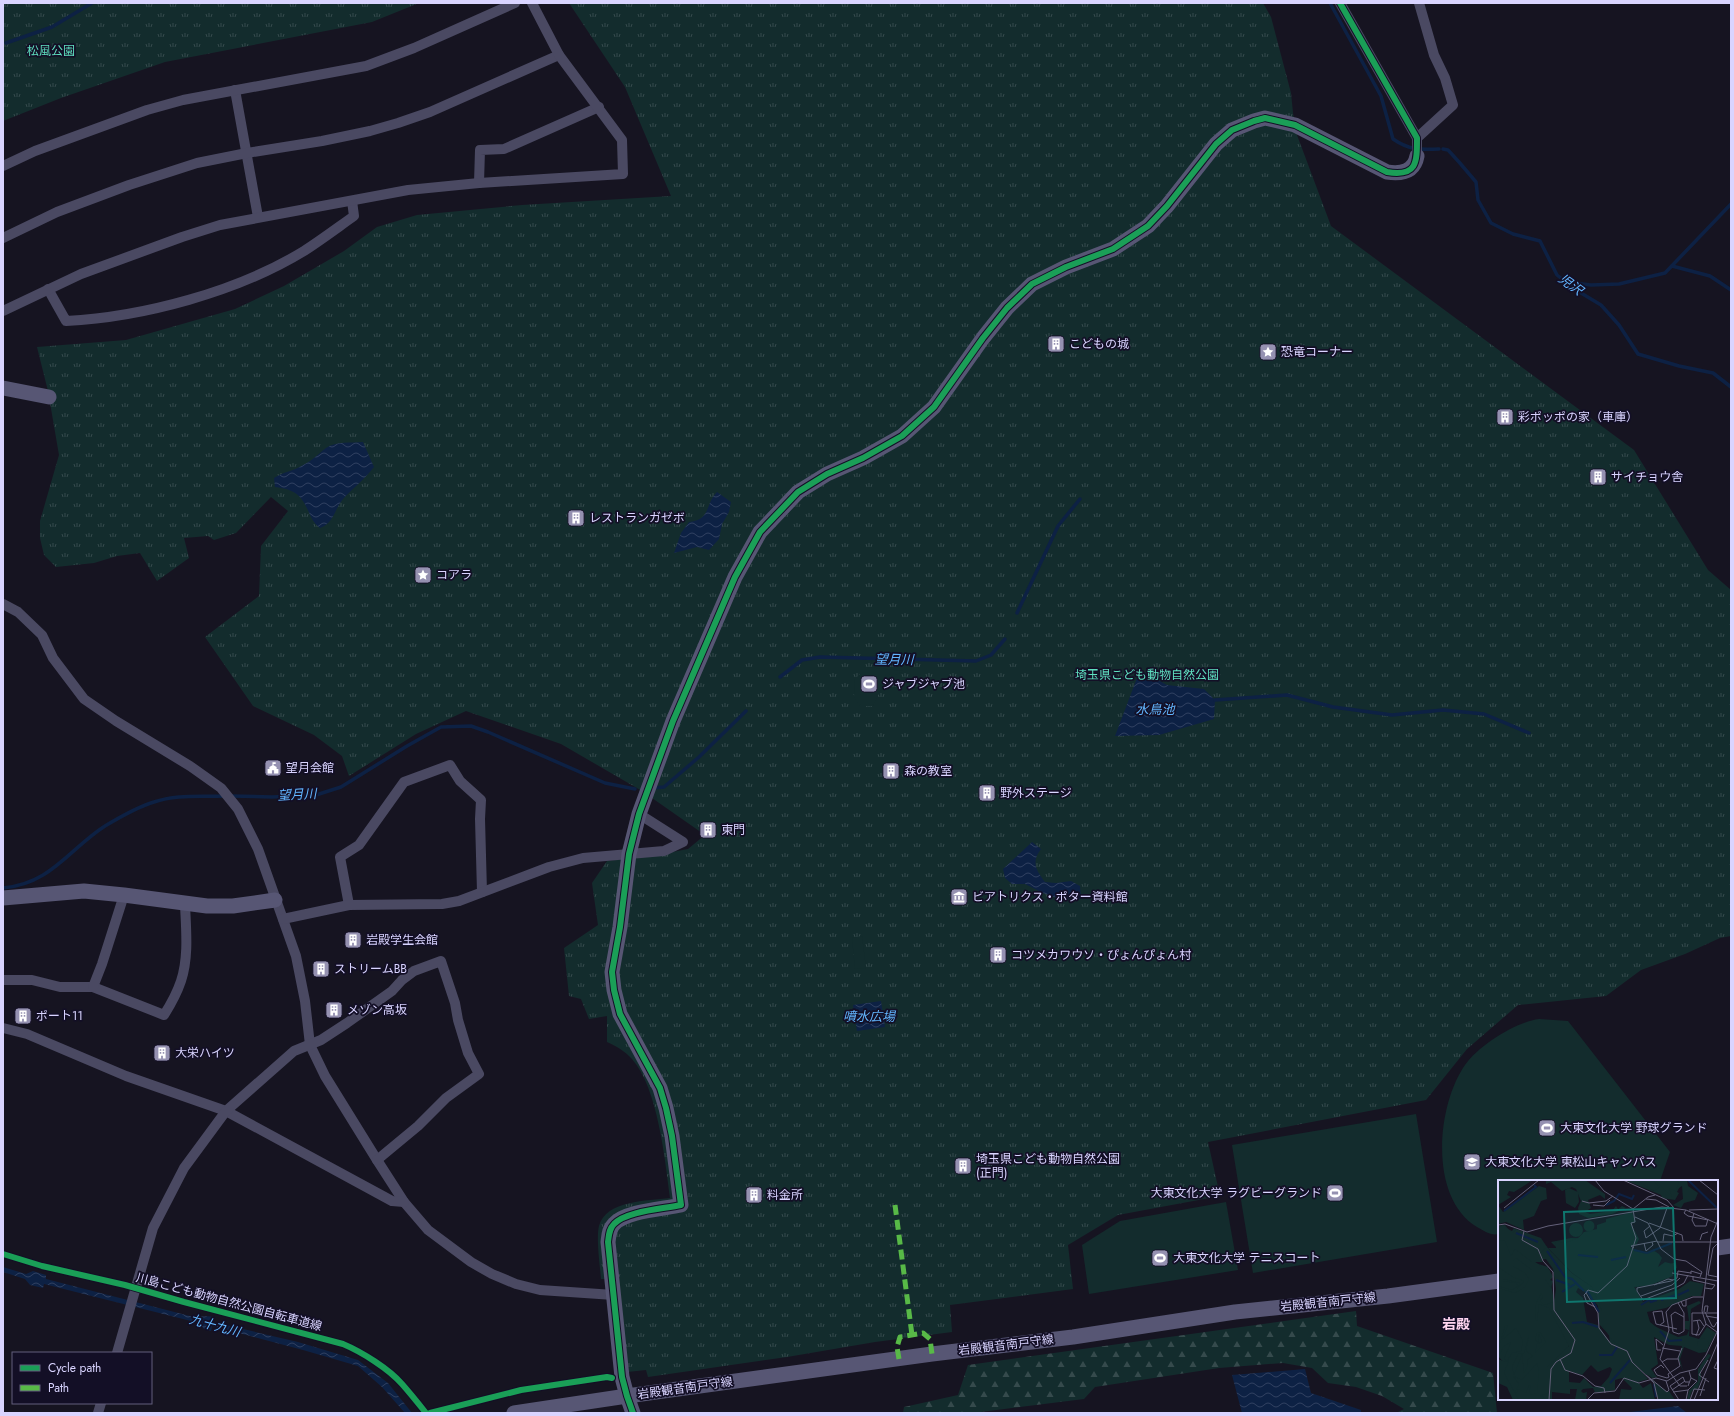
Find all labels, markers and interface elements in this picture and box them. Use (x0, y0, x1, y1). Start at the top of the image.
park label: 松風公園 (27, 42, 75, 60)
water label: 児沢 (1555, 269, 1588, 301)
building icon: こどもの城 (1046, 334, 1066, 354)
place label: こどもの城 (1069, 335, 1129, 353)
place icon: 恐竜コーナー (1258, 342, 1278, 362)
place label: 恐竜コーナー (1281, 343, 1353, 361)
building icon: 彩ポッポの家（車庫） (1495, 407, 1515, 427)
place label: 彩ポッポの家（車庫） (1518, 408, 1638, 426)
building icon: サイチョウ舎 (1588, 467, 1608, 487)
place label: サイチョウ舎 (1611, 468, 1683, 486)
building icon: レストランガゼボ (566, 508, 586, 528)
place label: レストランガゼボ (589, 509, 685, 527)
place icon: コアラ (413, 565, 433, 585)
place label: コアラ (436, 566, 472, 584)
water label: 望月川 (874, 650, 916, 669)
park label: 埼玉県こども動物自然公園 (1075, 666, 1219, 684)
sports icon: ジャブジャブ池 (859, 674, 879, 694)
place label: ジャブジャブ池 (882, 675, 965, 693)
water label: 水鳥池 (1135, 700, 1176, 719)
public building icon: 望月会館 (263, 758, 283, 778)
place label: 望月会館 (286, 759, 334, 777)
building icon: 森の教室 (881, 761, 901, 781)
place label: 森の教室 (904, 762, 952, 780)
building icon: 野外ステージ (977, 783, 997, 803)
water label: 望月川 (277, 784, 319, 805)
place label: 野外ステージ (1000, 784, 1072, 802)
building icon: 東門 (698, 820, 718, 840)
place label: 東門 (721, 821, 745, 839)
museum icon: ビアトリクス・ポター資料館 (949, 887, 969, 907)
place label: ビアトリクス・ポター資料館 (972, 888, 1128, 906)
building icon: 岩殿学生会館 (343, 930, 363, 950)
place label: 岩殿学生会館 (366, 931, 438, 949)
building icon: コツメカワウソ・ぴょんぴょん村 (988, 945, 1008, 965)
place label: コツメカワウソ・ぴょんぴょん村 (1011, 946, 1192, 964)
building icon: ストリームBB (311, 959, 331, 979)
place label: ストリームBB (334, 960, 407, 978)
building icon: メゾン高坂 (324, 1000, 344, 1020)
place label: メゾン高坂 (347, 1001, 407, 1019)
building icon: ポート11 (13, 1006, 33, 1026)
place label: ポート11 (36, 1007, 83, 1025)
water label: 噴水広場 (843, 1007, 897, 1026)
building icon: 大栄ハイツ (152, 1043, 172, 1063)
place label: 大栄ハイツ (175, 1044, 235, 1062)
sports icon: 大東文化大学 野球グランド (1537, 1118, 1557, 1138)
place label: 大東文化大学 野球グランド (1560, 1119, 1708, 1137)
place label: 埼玉県こども動物自然公園 (正門) (976, 1150, 1120, 1182)
school or university icon: 大東文化大学 東松山キャンパス (1462, 1152, 1482, 1172)
place label: 大東文化大学 東松山キャンパス (1485, 1153, 1657, 1171)
building icon: 埼玉県こども動物自然公園 (正門) (953, 1156, 973, 1176)
inset map (1498, 1180, 1718, 1400)
sports icon: 大東文化大学 ラグビーグランド (1325, 1183, 1345, 1203)
place label: 大東文化大学 ラグビーグランド (1150, 1184, 1322, 1202)
building icon: 料金所 (744, 1185, 764, 1205)
place label: 料金所 (767, 1186, 803, 1204)
sports icon: 大東文化大学 テニスコート (1150, 1248, 1170, 1268)
place label: 大東文化大学 テニスコート (1173, 1249, 1321, 1267)
street label: 川島こども動物自然公園自転車道線 (134, 1268, 324, 1336)
street label: 岩殿観音南戸守線 (1279, 1288, 1377, 1316)
water label: 九十九川 (187, 1310, 244, 1342)
district label: 岩殿 (1442, 1314, 1470, 1334)
street label: 岩殿観音南戸守線 (957, 1330, 1055, 1360)
legend (12, 1352, 152, 1404)
text: Cycle path (48, 1359, 101, 1377)
street label: 岩殿観音南戸守線 (636, 1372, 734, 1404)
text: Path (48, 1379, 69, 1397)

